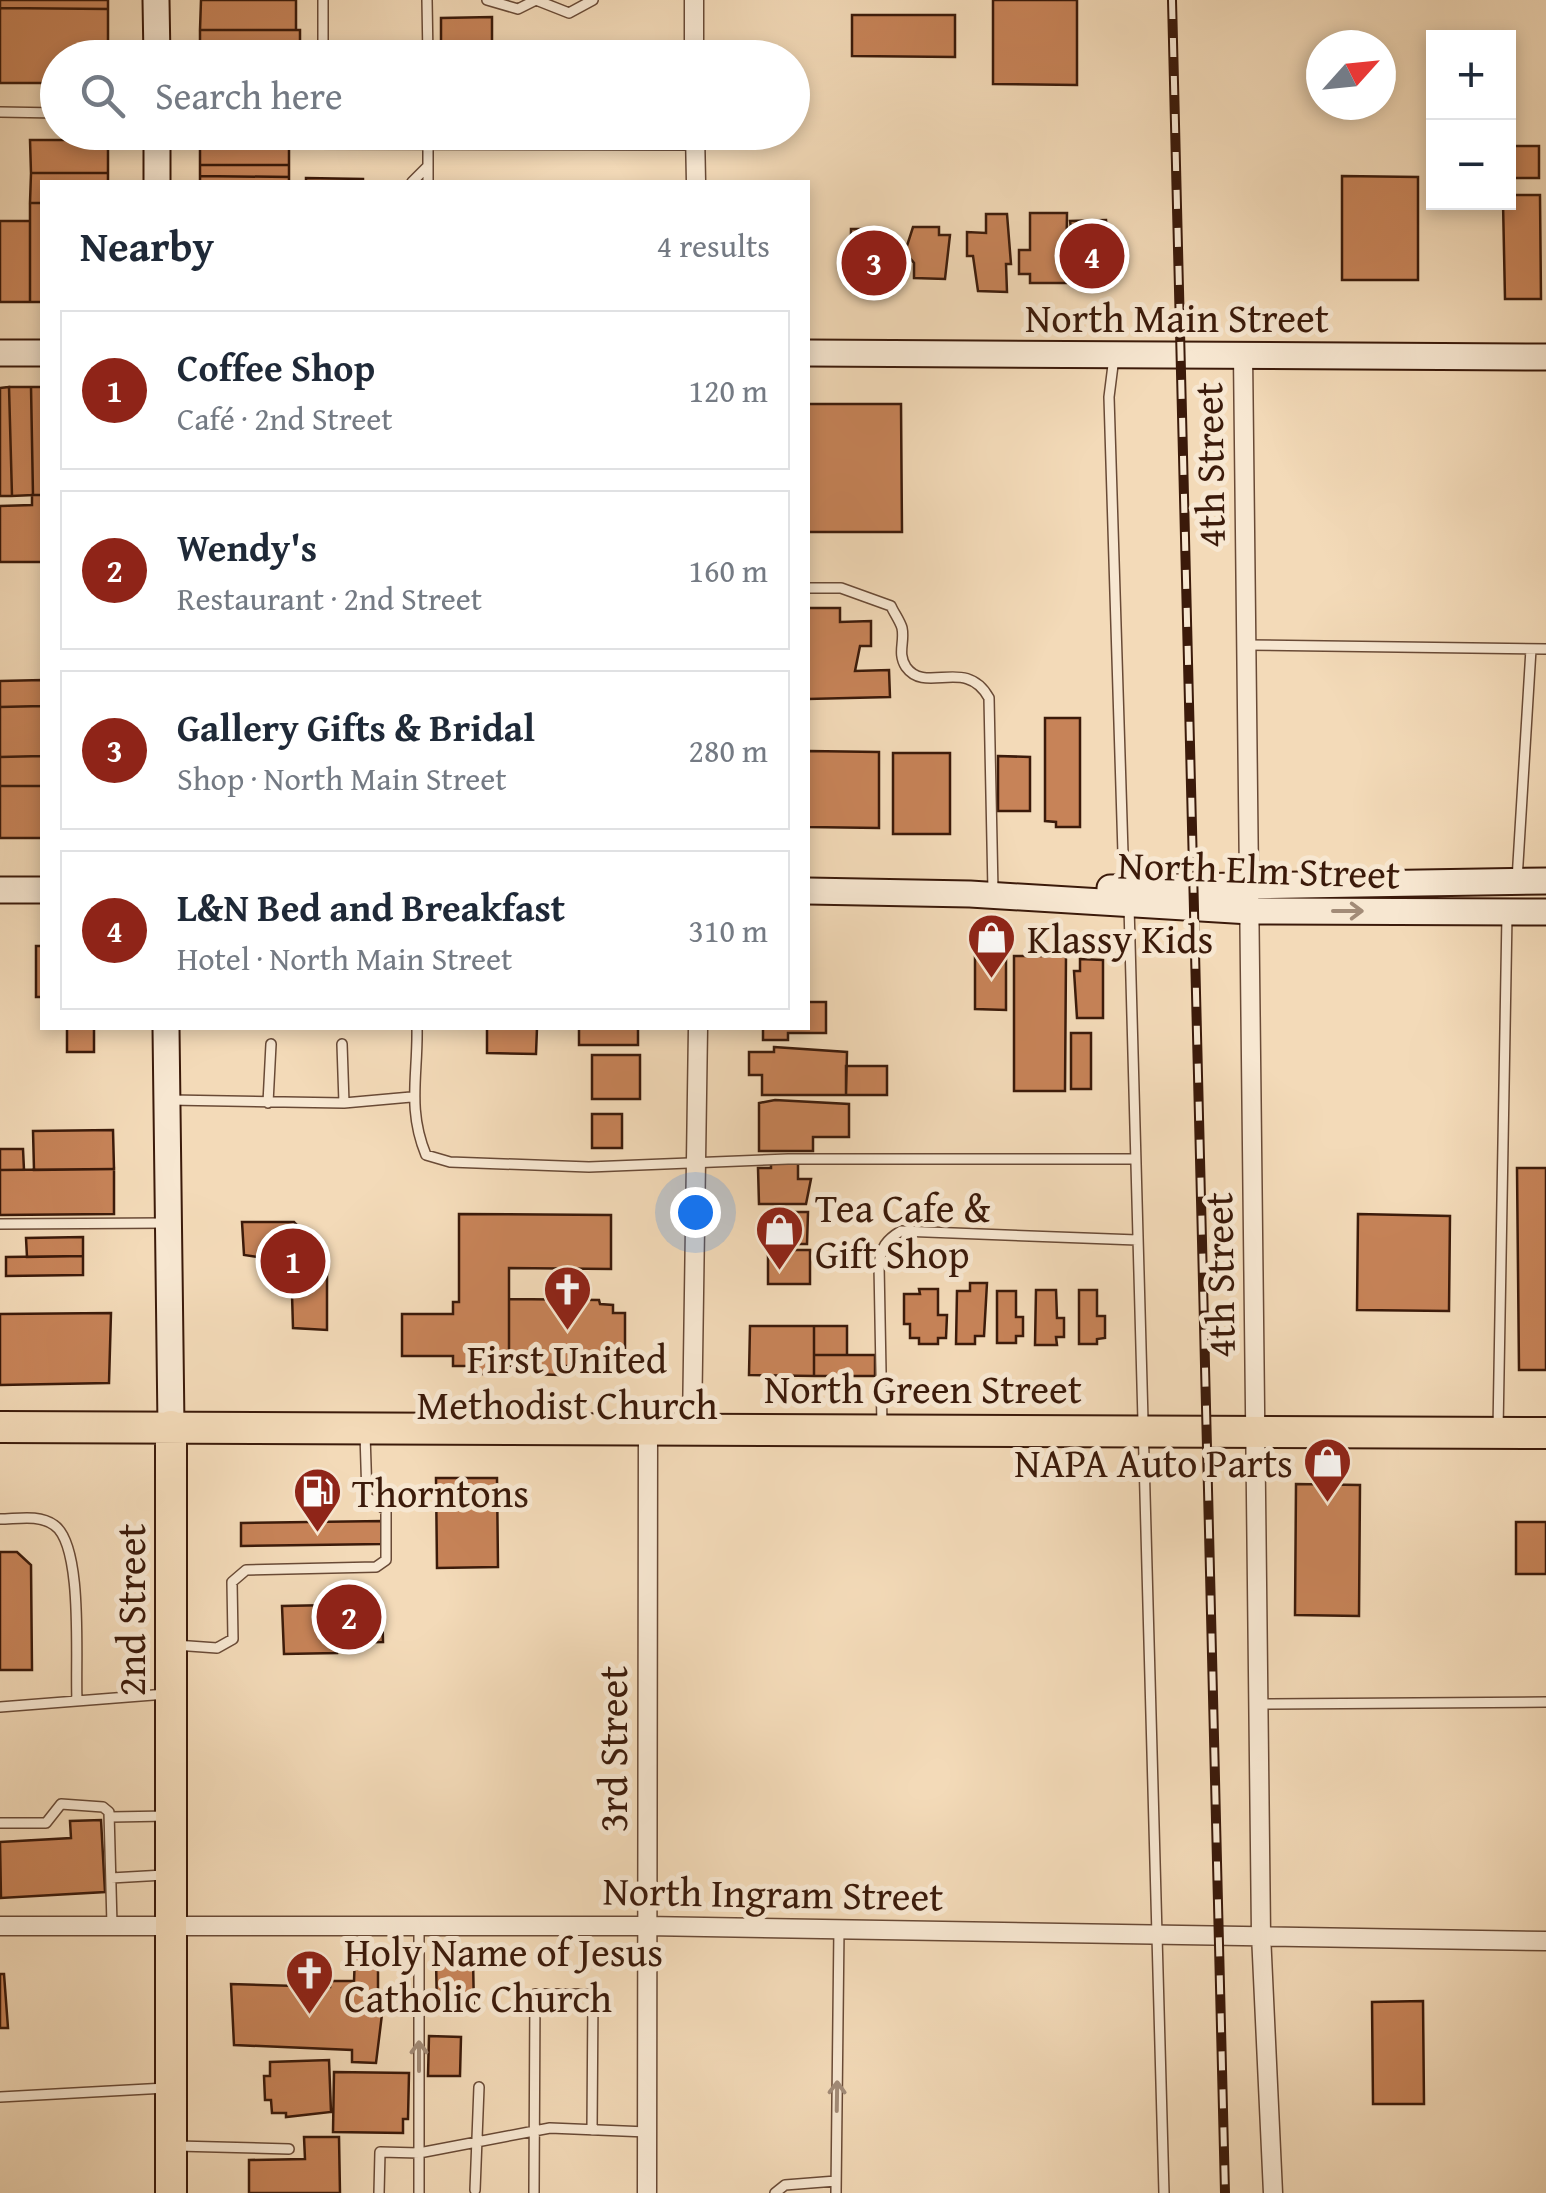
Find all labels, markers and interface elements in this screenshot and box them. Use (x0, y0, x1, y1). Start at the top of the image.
north arrow (1306, 30, 1396, 120)
map controls (1426, 30, 1516, 210)
button: + (1426, 30, 1516, 120)
search box (40, 40, 810, 150)
text: Search here (155, 67, 343, 123)
icon: search (75, 68, 130, 123)
button: − (1426, 120, 1516, 210)
text: Nearby (80, 215, 214, 276)
pin: 4 (1060, 218, 1124, 294)
text: 4 results (657, 222, 770, 269)
pin: 3 (842, 226, 906, 300)
street label: North Main Street (1025, 288, 1329, 347)
text: Coffee Shop (177, 339, 375, 395)
text: 1 (106, 367, 123, 414)
text: 120 m (689, 367, 768, 414)
street label: 4th Street (1178, 382, 1240, 548)
text: Café · 2nd Street (177, 395, 393, 442)
text: Wendy's (177, 519, 317, 575)
text: 2 (106, 547, 123, 594)
text: 160 m (689, 547, 768, 594)
text: Restaurant · 2nd Street (177, 575, 482, 622)
text: Gallery Gifts & Bridal (177, 699, 535, 755)
text: 3 (106, 727, 123, 774)
text: 280 m (689, 727, 768, 774)
text: Shop · North Main Street (177, 755, 507, 802)
street label: North Elm Street (1117, 835, 1401, 903)
text: L&N Bed and Breakfast (177, 879, 565, 935)
one-way arrow (1330, 902, 1363, 920)
text: 4 (106, 907, 123, 954)
text: 310 m (689, 907, 768, 954)
place label: Klassy Kids (1027, 909, 1213, 968)
shop icon: Klassy Kids (966, 912, 1018, 980)
text: Hotel · North Main Street (177, 935, 512, 982)
place label: Tea Cafe & Gift Shop (815, 1178, 990, 1283)
your location (670, 1187, 721, 1238)
street label: 4th Street (1188, 1192, 1250, 1358)
shop icon: Tea Cafe & Gift Shop (754, 1204, 806, 1272)
pin: 1 (260, 1224, 326, 1298)
church icon: First United Methodist Church (541, 1264, 593, 1332)
place label: First United Methodist Church (416, 1329, 718, 1434)
street label: North Green Street (764, 1359, 1082, 1418)
place label: NAPA Auto Parts (1014, 1433, 1293, 1492)
shop icon: NAPA Auto Parts (1302, 1436, 1354, 1504)
place label: Thorntons (352, 1463, 529, 1522)
fuel station icon: Thorntons (291, 1466, 343, 1534)
street label: 2nd Street (101, 1523, 160, 1697)
pin: 2 (316, 1580, 382, 1654)
street label: 3rd Street (583, 1666, 642, 1832)
street label: North Ingram Street (602, 1861, 944, 1925)
place label: Holy Name of Jesus Catholic Church (344, 1922, 663, 2027)
church icon: Holy Name of Jesus Catholic Church (283, 1948, 335, 2016)
one-way arrow (410, 2040, 428, 2072)
one-way arrow (828, 2080, 846, 2112)

